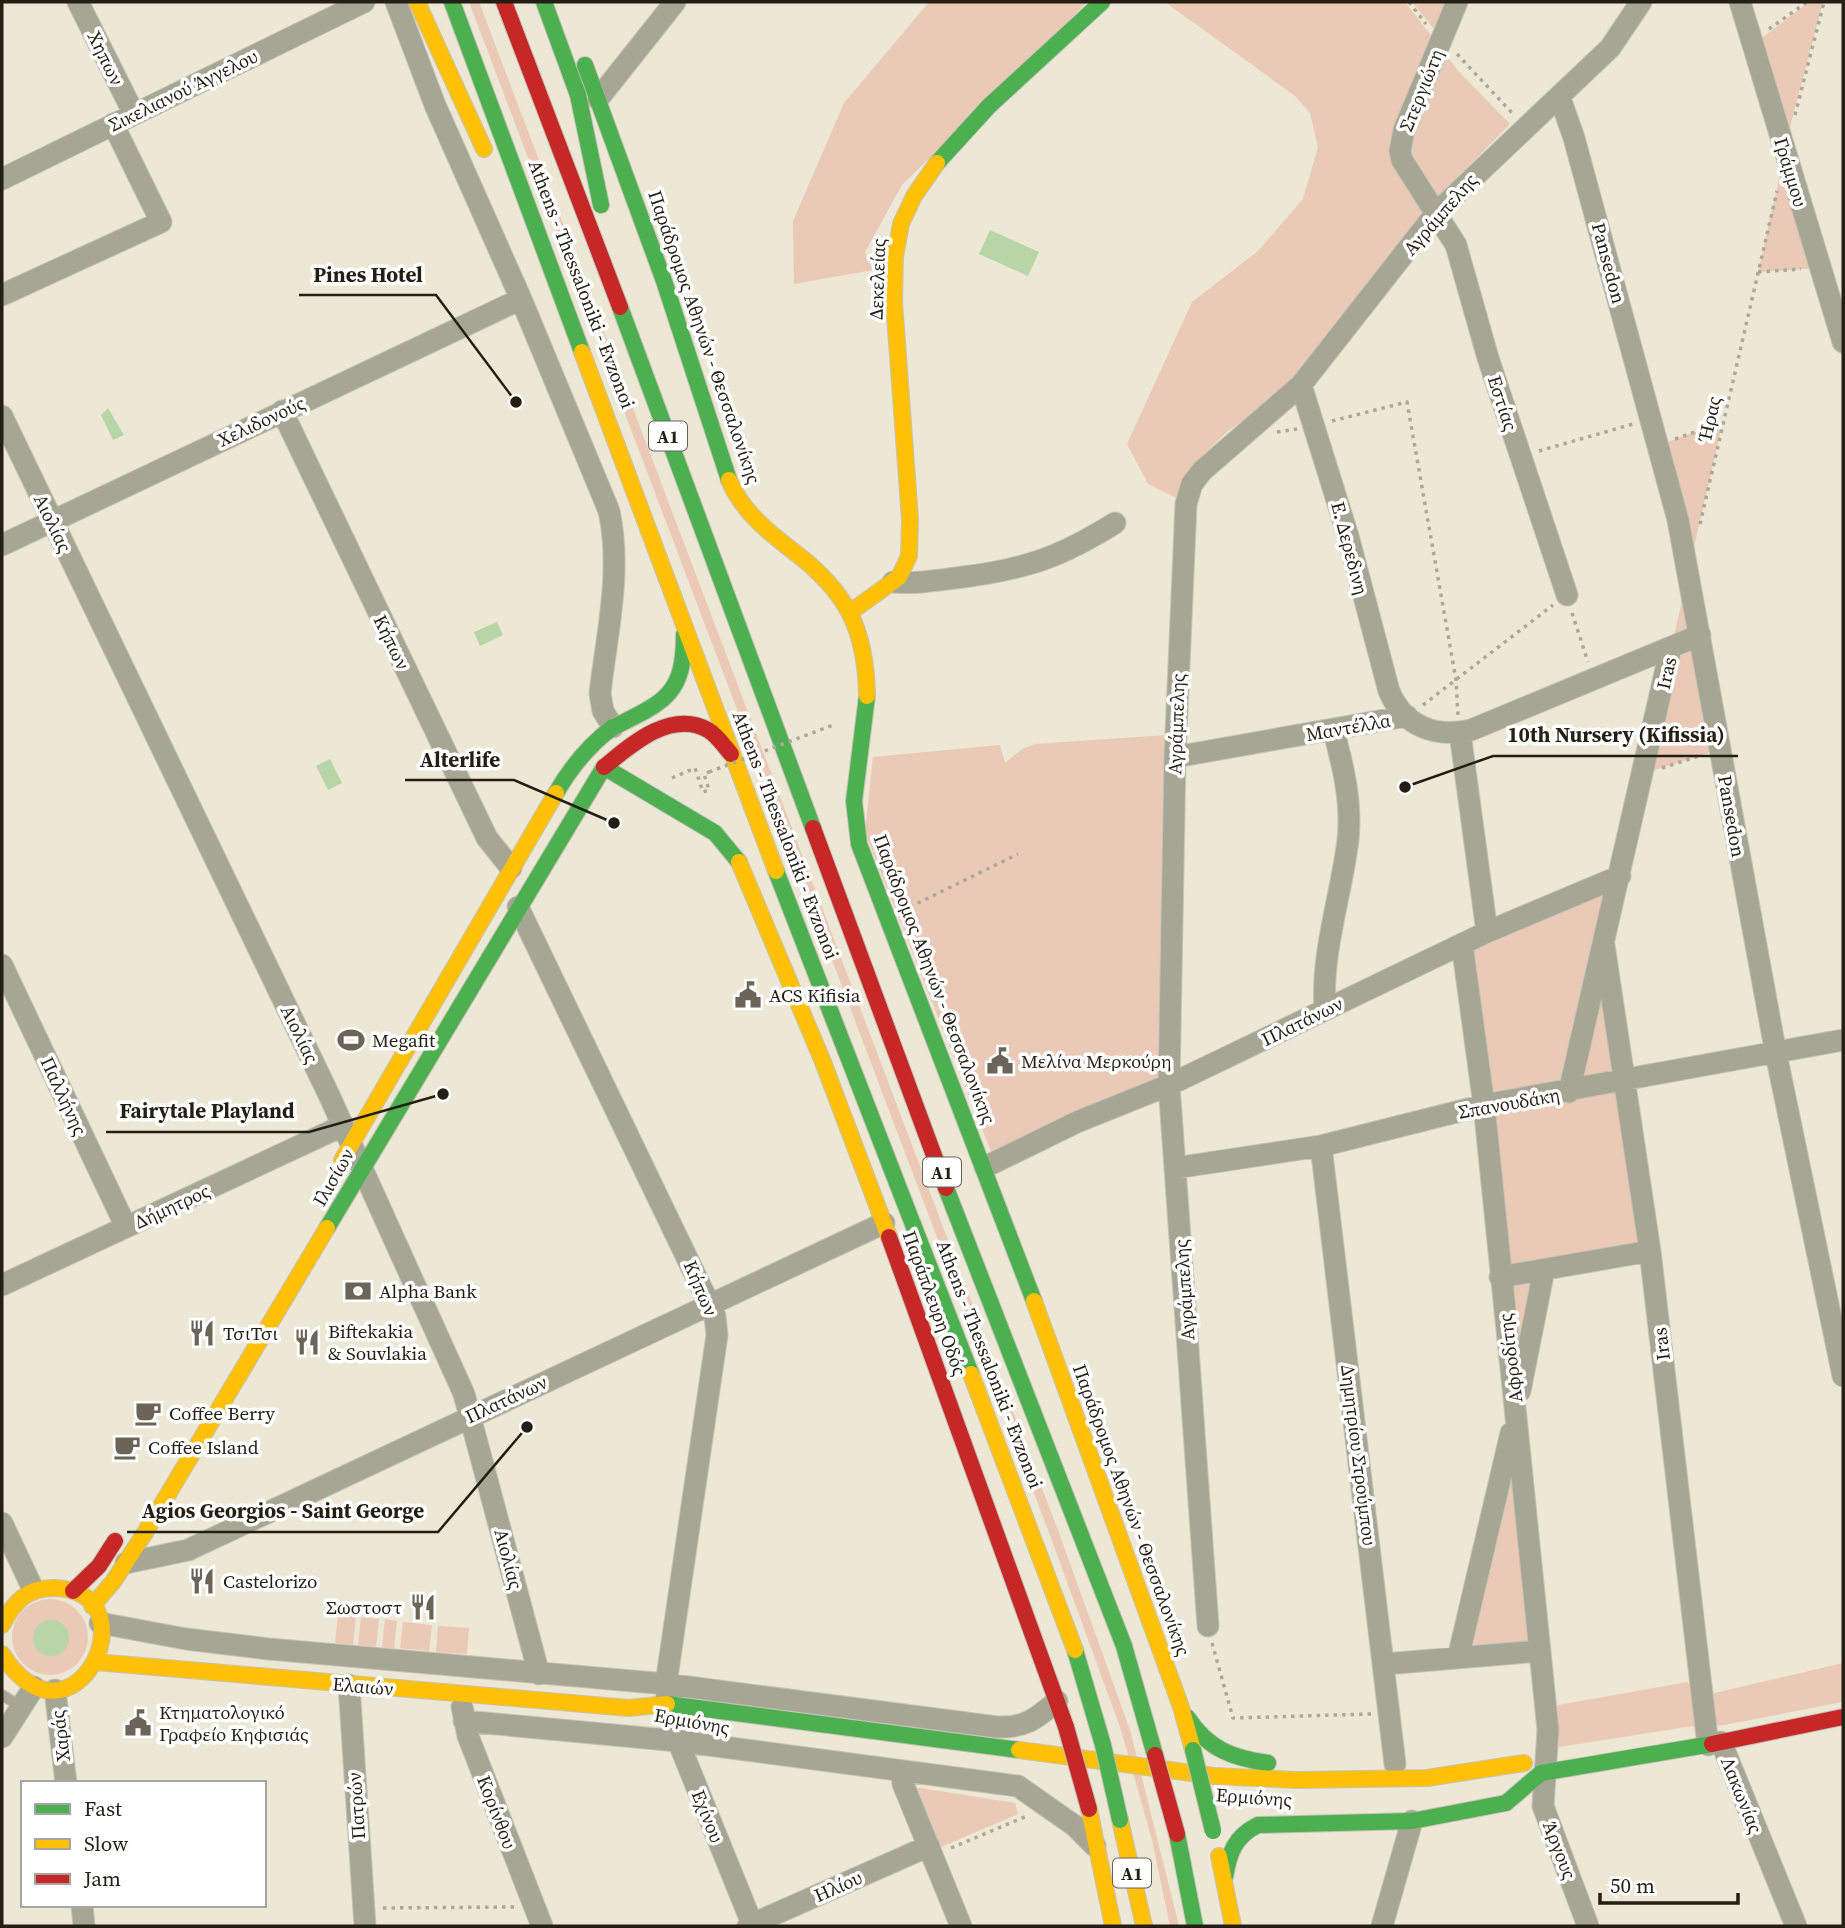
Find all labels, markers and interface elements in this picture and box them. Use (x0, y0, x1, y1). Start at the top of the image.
street label: Χηπων (82, 26, 130, 90)
street label: Σικελιανού Άγγελου (104, 43, 262, 137)
street label: Στεργιώτη (1393, 45, 1449, 135)
street label: Γράμμου (1768, 134, 1814, 210)
street label: Athens - Thessaloniki - Evzonoi (523, 156, 642, 412)
street label: Αγράμπελης (1397, 167, 1483, 261)
street label: Παράδρομος Αθηνών - Θεσσαλονίκης (642, 187, 768, 487)
street label: Pansedon (1586, 220, 1632, 306)
street label: Δεκελείας (863, 238, 891, 320)
callout: Pines Hotel (299, 253, 436, 295)
text: Pines Hotel (313, 260, 423, 289)
street label: Εστίας (1482, 372, 1524, 434)
street label: Χελιδονούς (213, 389, 309, 453)
street label: Ήρας (1691, 393, 1727, 446)
road number: Α1 (649, 422, 687, 450)
street label: Αιολίας (28, 489, 78, 557)
street label: Ε. Δερεδινη (1325, 499, 1375, 597)
street label: Κήπων (368, 610, 416, 674)
street label: Iras (1650, 654, 1682, 692)
street label: Αγράμπελης (1161, 673, 1191, 775)
street label: Athens - Thessaloniki - Evzonoi (727, 707, 846, 963)
street label: Μαντέλλα (1304, 707, 1393, 747)
callout: 10th Nursery (Kifissia) (1493, 714, 1738, 756)
text: 10th Nursery (Kifissia) (1507, 720, 1725, 749)
callout: Alterlife (405, 738, 514, 780)
text: Alterlife (420, 745, 500, 774)
street label: Pansedon (1712, 773, 1752, 859)
street label: Παράδρομος Αθηνών - Θεσσαλονίκης (868, 830, 1002, 1128)
public building icon: ACS Kifisia (733, 980, 763, 1010)
place label: ACS Kifisia (769, 982, 861, 1008)
street label: Πλατάνων (1257, 990, 1347, 1052)
street label: Αιολίας (275, 1000, 325, 1068)
sports icon: Megafit (336, 1025, 366, 1055)
place label: Megafit (372, 1027, 436, 1053)
public building icon: Μελίνα Μερκούρη (985, 1046, 1015, 1076)
place label: Μελίνα Μερκούρη (1021, 1048, 1171, 1074)
street label: Παλλήνης (34, 1052, 94, 1140)
street label: Σπανουδάκη (1456, 1081, 1562, 1125)
callout: Fairytale Playland (106, 1090, 309, 1132)
text: Fairytale Playland (120, 1096, 295, 1125)
street label: Ιλισίων (306, 1143, 360, 1211)
road number: Α1 (923, 1157, 961, 1186)
street label: Δήμητρος (130, 1177, 214, 1235)
street label: Παράπλευρη Οδός (897, 1227, 973, 1379)
street label: Athens - Thessaloniki - Evzonoi (931, 1236, 1050, 1492)
street label: Αγράμπελης (1167, 1239, 1201, 1341)
street label: Κήπων (678, 1256, 724, 1320)
bank icon: Alpha Bank (343, 1276, 373, 1306)
place label: Alpha Bank (379, 1278, 477, 1304)
street label: Αφροδίτης (1492, 1312, 1528, 1404)
restaurant icon: ΤσιΤσι (187, 1318, 217, 1348)
place label: Biftekakia & Souvlakia (328, 1318, 427, 1366)
place label: ΤσιΤσι (223, 1320, 278, 1346)
street label: Iras (1646, 1326, 1676, 1362)
restaurant icon: Biftekakia & Souvlakia (292, 1327, 322, 1357)
street label: Παράδρομος Αθηνών - Θεσσαλονίκης (1067, 1360, 1197, 1660)
street label: Δημητρίου Στρούμπου (1335, 1363, 1383, 1547)
street label: Πλατάνων (461, 1369, 551, 1429)
cafe icon: Coffee Berry (133, 1398, 163, 1428)
place label: Coffee Berry (169, 1400, 275, 1426)
cafe icon: Coffee Island (112, 1432, 142, 1462)
place label: Coffee Island (148, 1434, 259, 1460)
callout: Agios Georgios - Saint George (127, 1490, 438, 1532)
text: Agios Georgios - Saint George (142, 1496, 424, 1525)
street label: Αιολίας (488, 1526, 530, 1592)
restaurant icon: Castelorizo (187, 1566, 217, 1596)
place label: Castelorizo (223, 1568, 317, 1594)
restaurant icon: Σωστοστ (408, 1592, 438, 1622)
place label: Σωστοστ (326, 1594, 402, 1620)
street label: Ελαιών (331, 1670, 395, 1702)
place label: Κτηματολογικό Γραφείο Κηφισιάς (159, 1699, 309, 1747)
street label: Ερμιόνης (652, 1702, 732, 1740)
public building icon: Κτηματολογικό Γραφείο Κηφισιάς (123, 1708, 153, 1738)
street label: Χαράς (44, 1709, 76, 1763)
street label: Λακωνίας (1715, 1753, 1769, 1837)
street label: Πατρών (341, 1772, 371, 1840)
street label: Κορίνθου (471, 1772, 523, 1852)
legend (21, 1781, 266, 1907)
street label: Ερμιόνης (1215, 1781, 1293, 1813)
street label: Εχίνου (686, 1786, 730, 1846)
text: Fast (84, 1794, 122, 1823)
street label: Άργους (1537, 1817, 1583, 1883)
text: Slow (84, 1829, 128, 1858)
road number: Α1 (1113, 1858, 1151, 1887)
scale bar (1600, 1862, 1738, 1906)
text: Jam (83, 1864, 121, 1893)
street label: Ηλίου (810, 1864, 866, 1908)
text: 50 m (1610, 1871, 1655, 1900)

